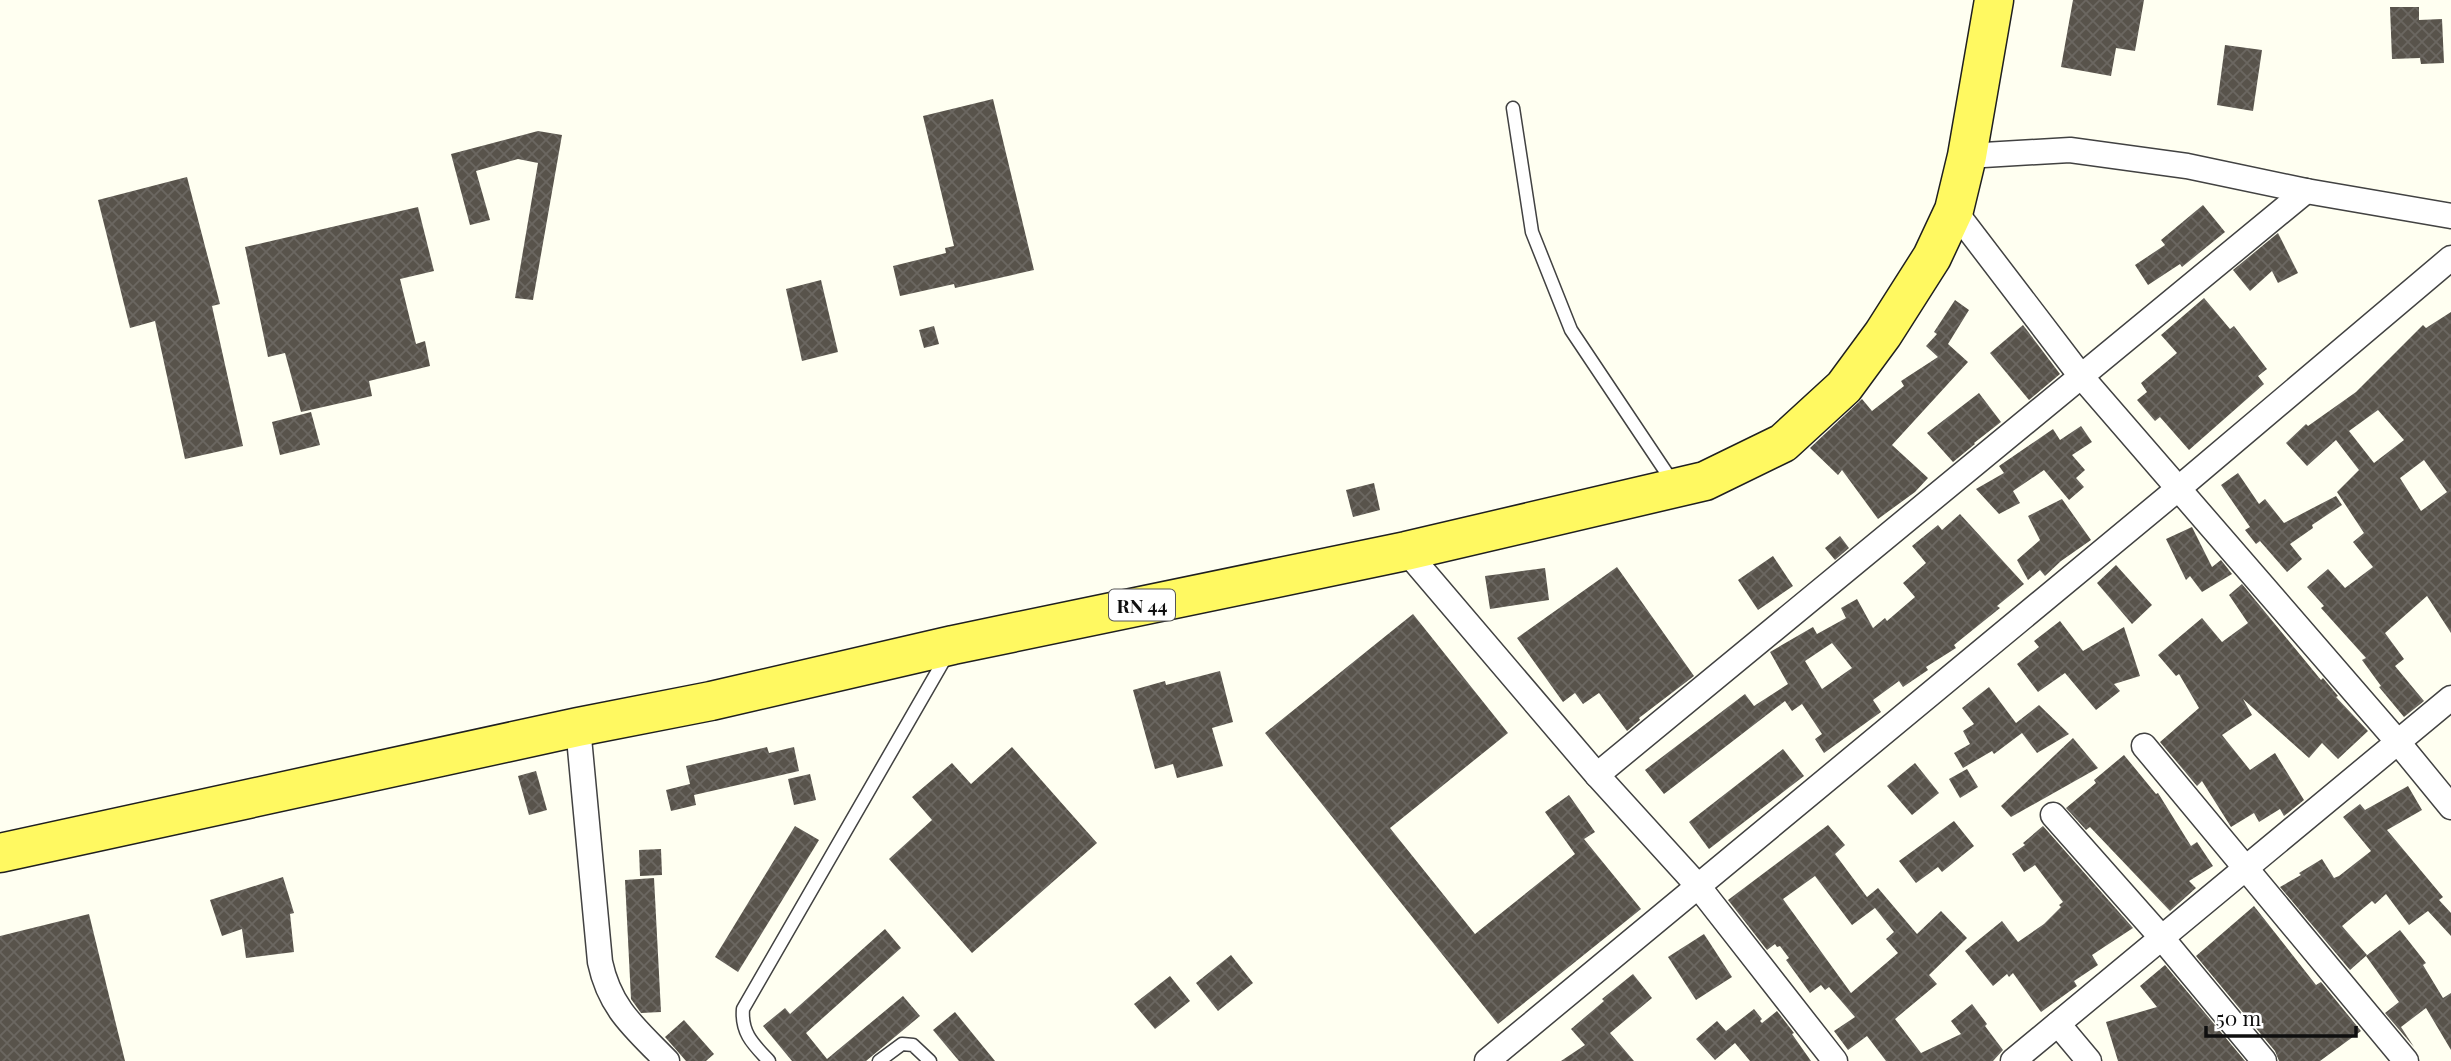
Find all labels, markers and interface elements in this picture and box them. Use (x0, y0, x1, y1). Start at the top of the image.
road number: RN 44 (1109, 590, 1175, 620)
scale bar (2206, 995, 2356, 1038)
text: 50 m (2216, 1003, 2262, 1031)

